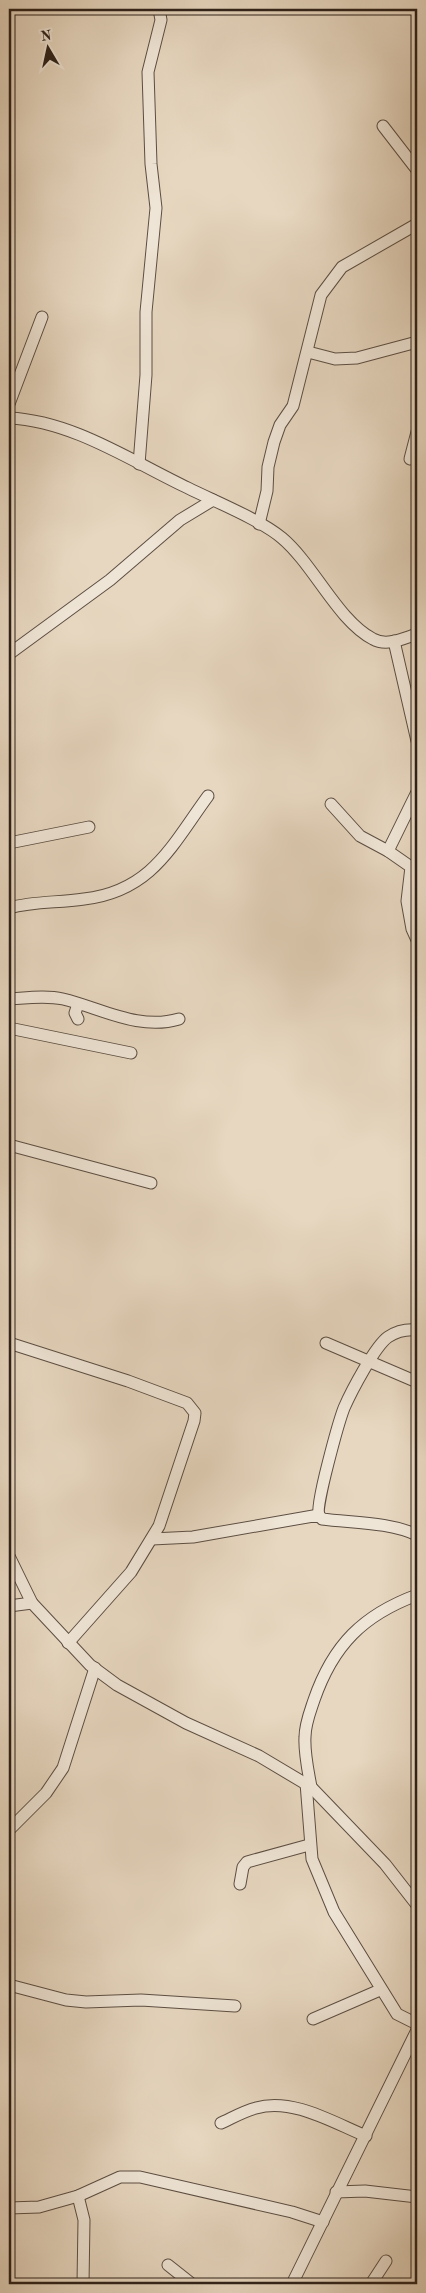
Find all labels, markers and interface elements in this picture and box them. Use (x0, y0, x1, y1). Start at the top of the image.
north arrow (22, 22, 72, 72)
text: N (40, 28, 53, 44)

